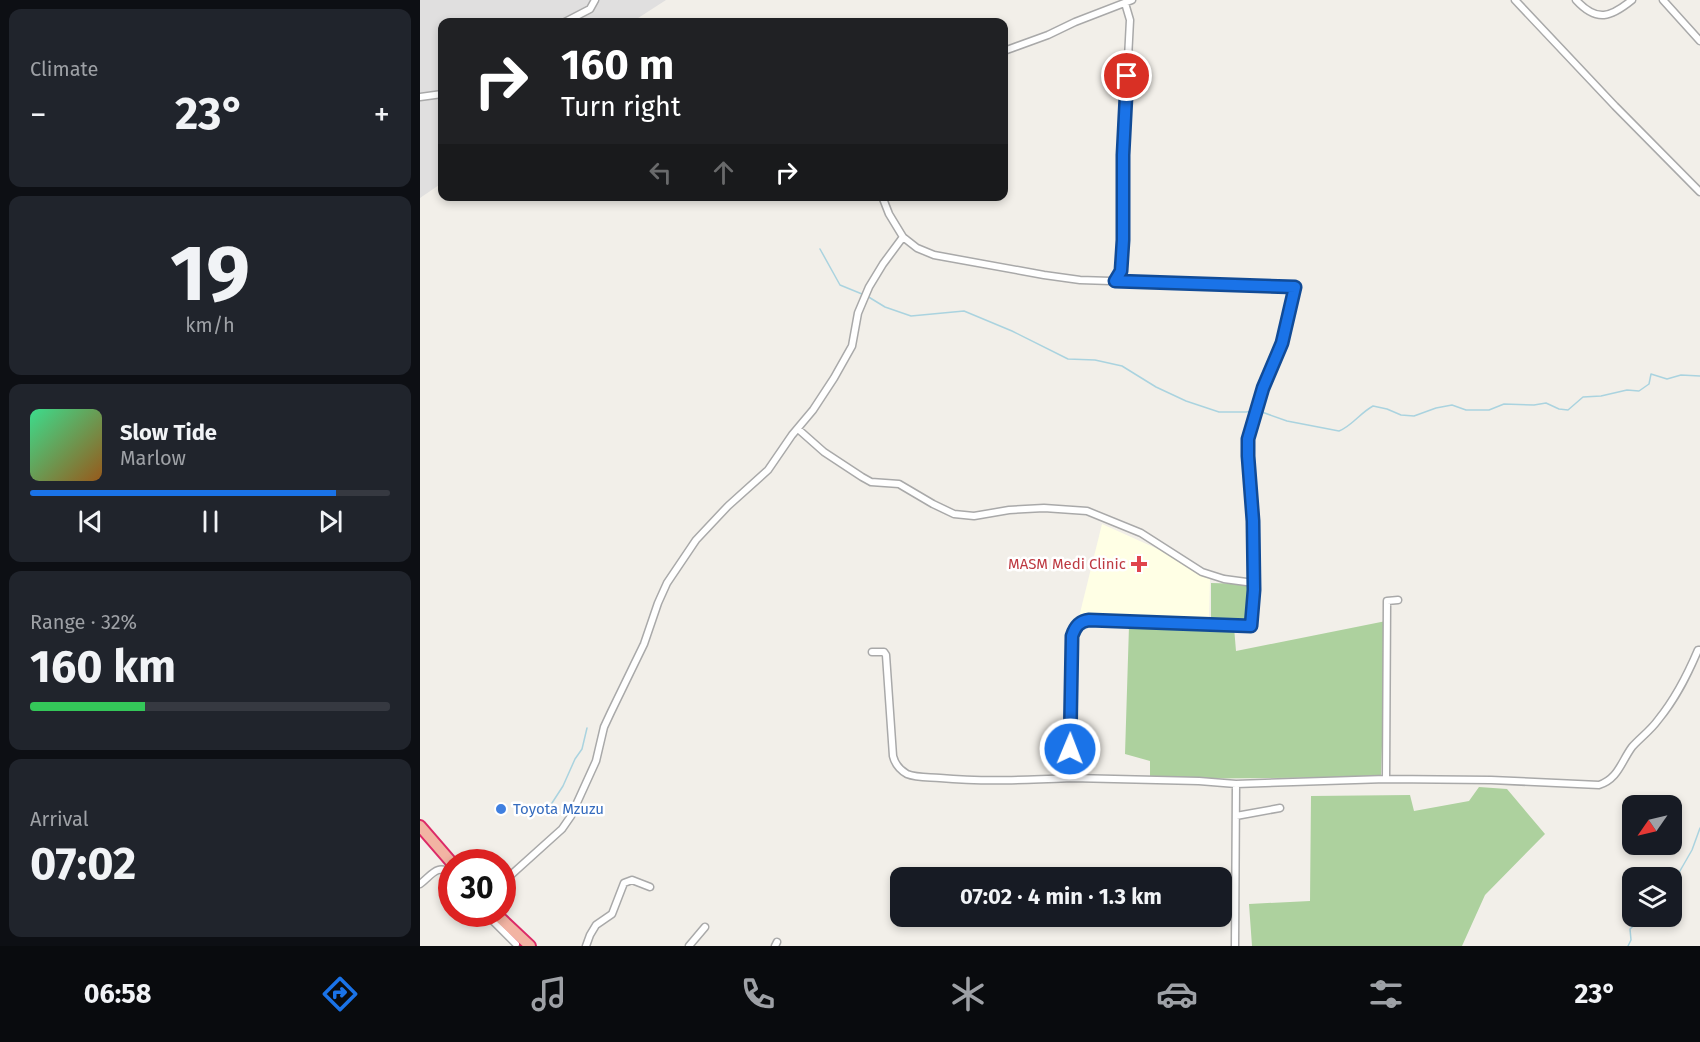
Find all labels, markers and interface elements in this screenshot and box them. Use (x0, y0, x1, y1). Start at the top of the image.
text: 160 m (561, 40, 674, 90)
icon: right (462, 42, 540, 120)
pin (1101, 50, 1152, 101)
text: Climate (30, 57, 98, 81)
icon: arrive (1110, 59, 1143, 92)
text: 23° (175, 87, 245, 141)
text: Turn right (561, 91, 681, 123)
text: − (30, 95, 47, 135)
text: + (374, 95, 390, 135)
icon: left (644, 156, 677, 189)
icon: ahead (707, 156, 740, 189)
icon: right (770, 156, 803, 189)
text: 19 (170, 227, 250, 321)
text: km/h (185, 313, 235, 337)
text: Slow Tide (120, 419, 217, 446)
text: Marlow (120, 446, 186, 470)
icon: previous (74, 505, 107, 538)
icon: pause (194, 505, 227, 538)
icon: next (314, 505, 347, 538)
place label: MASM Medi Clinic (1008, 555, 1126, 573)
marker: MASM Medi Clinic (1130, 555, 1148, 573)
text: Range · 32% (30, 610, 137, 634)
text: 160 km (30, 640, 176, 694)
position arrow (1038, 717, 1102, 781)
north arrow (1622, 795, 1682, 855)
map controls (1622, 795, 1682, 927)
place label: Toyota Mzuzu (513, 800, 604, 818)
marker: Toyota Mzuzu (494, 802, 508, 816)
text: Arrival (30, 807, 89, 831)
text: 07:02 (30, 837, 136, 891)
speed limit sign: 30 (438, 849, 516, 927)
button: layers (1622, 867, 1682, 927)
text: 07:02 · 4 min · 1.3 km (960, 883, 1162, 910)
icon: directions (319, 973, 361, 1015)
icon: music (528, 973, 570, 1015)
icon: phone (737, 973, 779, 1015)
icon: climate (947, 973, 989, 1015)
icon: car (1156, 973, 1198, 1015)
icon: filters (1365, 973, 1407, 1015)
text: 06:58 (84, 978, 152, 1010)
text: 23° (1574, 978, 1616, 1010)

